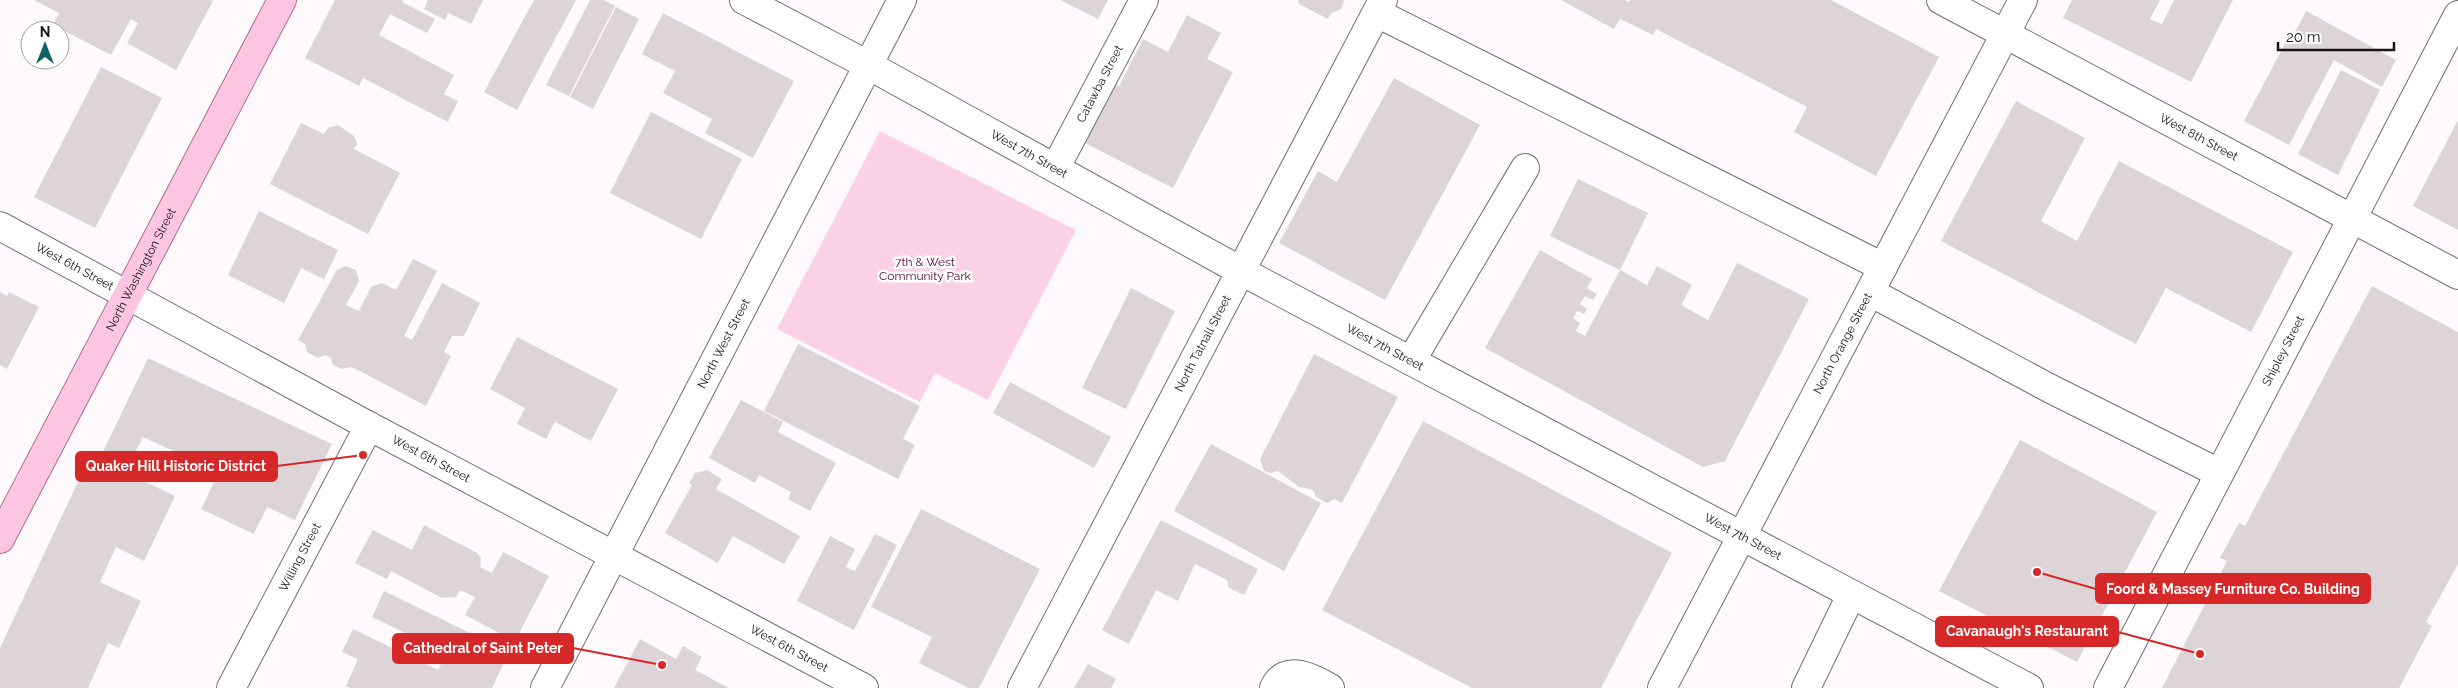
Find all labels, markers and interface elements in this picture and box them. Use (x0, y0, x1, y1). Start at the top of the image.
north arrow (20, 20, 70, 70)
scale bar (2278, 20, 2394, 52)
text: N (40, 24, 50, 40)
text: 20 m (2286, 28, 2321, 46)
street label: Catawba Street (1074, 43, 1126, 125)
street label: West 8th Street (2157, 111, 2240, 164)
street label: West 7th Street (988, 127, 1070, 181)
street label: North Washington Street (103, 206, 179, 334)
street label: West 6th Street (33, 240, 116, 293)
park label: 7th & West Community Park (879, 255, 972, 283)
street label: North Orange Street (1810, 291, 1875, 396)
street label: North Tatnall Street (1172, 293, 1234, 394)
street label: North West Street (695, 296, 753, 391)
street label: Shipley Street (2259, 313, 2307, 388)
street label: West 7th Street (1344, 321, 1426, 373)
street label: West 6th Street (390, 432, 473, 485)
callout: Quaker Hill Historic District (76, 452, 277, 481)
text: Quaker Hill Historic District (86, 458, 267, 474)
street label: West 7th Street (1702, 510, 1784, 563)
street label: Willing Street (276, 521, 324, 594)
callout: Foord & Massey Furniture Co. Building (2096, 574, 2370, 603)
text: Foord & Massey Furniture Co. Building (2106, 581, 2360, 597)
callout: Cavanaugh's Restaurant (1936, 617, 2118, 646)
street label: West 6th Street (748, 622, 831, 675)
text: Cavanaugh's Restaurant (1946, 623, 2109, 639)
callout: Cathedral of Saint Peter (393, 634, 573, 663)
text: Cathedral of Saint Peter (403, 640, 563, 656)

